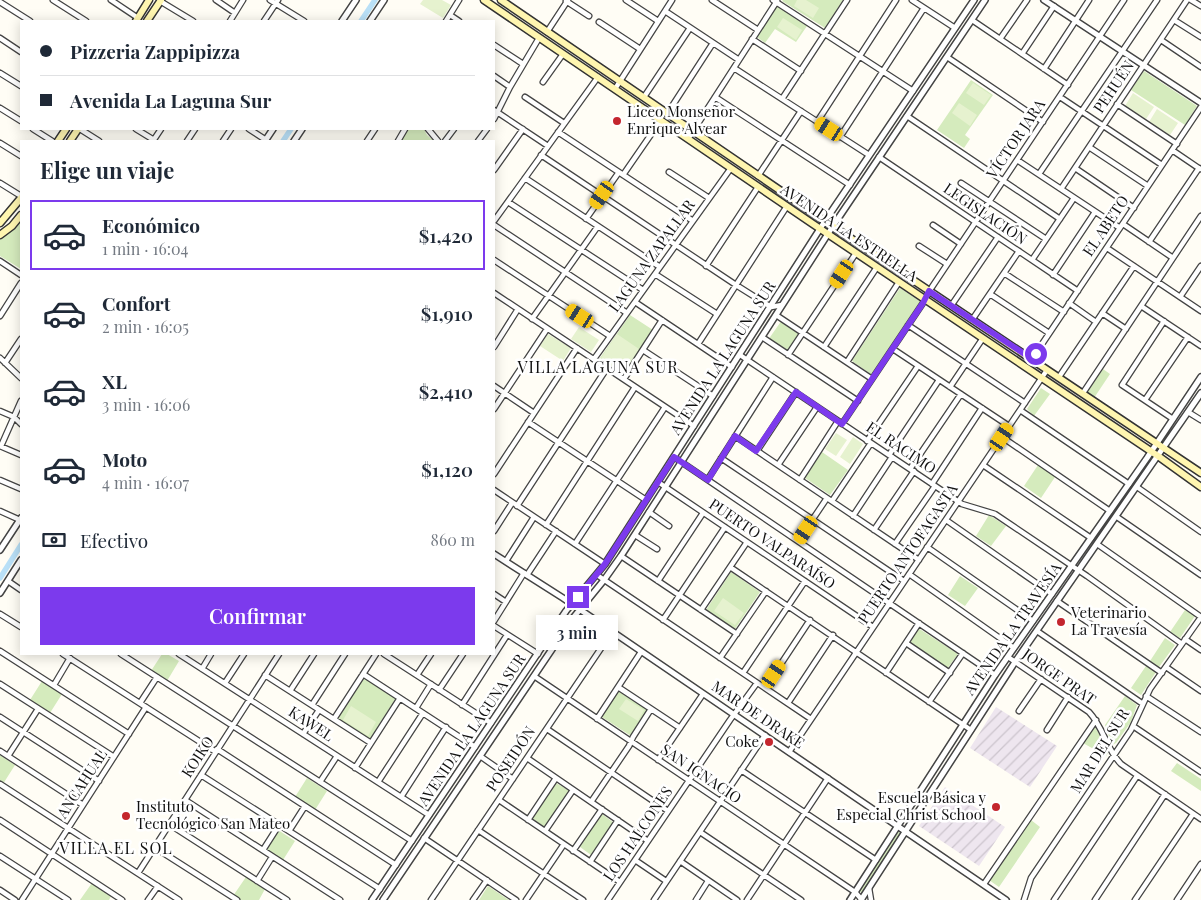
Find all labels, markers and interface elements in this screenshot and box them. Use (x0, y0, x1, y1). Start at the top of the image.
text: Pizzeria Zappipizza (70, 38, 240, 64)
street label: PEHUÉN (1088, 56, 1138, 117)
text: Avenida La Laguna Sur (70, 87, 271, 113)
street label: VÍCTOR JARA (981, 95, 1049, 183)
place label: Liceo Monseñor Enrique Alvear (627, 101, 735, 138)
marker: Liceo Monseñor Enrique Alvear (611, 115, 623, 127)
car (812, 115, 845, 143)
text: Elige un viaje (40, 155, 174, 185)
car (587, 178, 616, 212)
street label: AVENIDA LA ESTRELLA (776, 178, 922, 286)
street label: LEGISLACIÓN (940, 178, 1032, 249)
street label: EL ABETO (1078, 191, 1133, 260)
street label: LAGUNA ZAPALLAR (604, 195, 699, 316)
text: Económico (102, 212, 200, 238)
icon: car (42, 213, 87, 258)
text: $1,420 (419, 222, 473, 248)
text: 1 min · 16:04 (102, 238, 189, 259)
car (827, 257, 856, 291)
street label: AVENIDA LA LAGUNA SUR (664, 277, 780, 439)
text: Confort (102, 290, 170, 316)
icon: car (42, 291, 87, 336)
text: $1,910 (421, 300, 473, 326)
car (563, 302, 596, 330)
text: 2 min · 16:05 (102, 316, 189, 337)
route start (1025, 343, 1047, 365)
district label: VILLA LAGUNA SUR (516, 356, 679, 377)
text: XL (102, 368, 127, 394)
icon: car (42, 369, 87, 414)
text: $2,410 (419, 378, 473, 404)
text: 3 min · 16:06 (102, 394, 190, 415)
street label: EL RACIMO (863, 416, 940, 478)
car (987, 420, 1016, 454)
text: Moto (102, 446, 147, 472)
icon: car (42, 447, 87, 492)
text: $1,120 (421, 456, 473, 482)
text: 4 min · 16:07 (102, 472, 189, 493)
street label: PUERTO ANTOFAGASTA (853, 479, 962, 627)
street label: PUERTO VALPARAÍSO (705, 493, 840, 593)
car (791, 513, 820, 547)
icon: cash (40, 526, 68, 554)
text: Efectivo (80, 527, 148, 553)
text: 860 m (431, 529, 475, 550)
street label: AVENIDA LA TRAVESÍA (958, 558, 1066, 699)
route end (567, 586, 589, 608)
button: Confirmar (40, 587, 475, 645)
place label: Veterinario La Travesía (1070, 602, 1148, 639)
callout: 3 min (537, 614, 619, 650)
marker: Veterinario La Travesía (1055, 616, 1067, 628)
text: 3 min (557, 622, 597, 643)
street label: JORGE PRAT (1018, 643, 1100, 709)
street label: AVENIDA LA LAGUNA SUR (412, 649, 530, 810)
car (759, 657, 788, 691)
street label: MAR DE DRAKE (708, 676, 809, 753)
street label: KAWEL (285, 701, 338, 745)
street label: MAR DEL SUR (1065, 704, 1133, 796)
street label: POSEIDÓN (481, 722, 540, 795)
place label: Coke (725, 731, 759, 751)
street label: KOIKO (176, 732, 218, 781)
marker: Coke (763, 736, 775, 748)
street label: SAN IGNACIO (657, 739, 746, 808)
street label: ANCAHUAL (51, 745, 111, 823)
street label: LOS HALCONES (598, 782, 676, 885)
place label: Escuela Básica y Especial Christ School (836, 787, 986, 824)
place label: Instituto Tecnológico San Mateo (136, 796, 290, 833)
marker: Escuela Básica y Especial Christ School (990, 801, 1002, 813)
marker: Instituto Tecnológico San Mateo (120, 810, 132, 822)
district label: VILLA EL SOL (58, 837, 173, 858)

